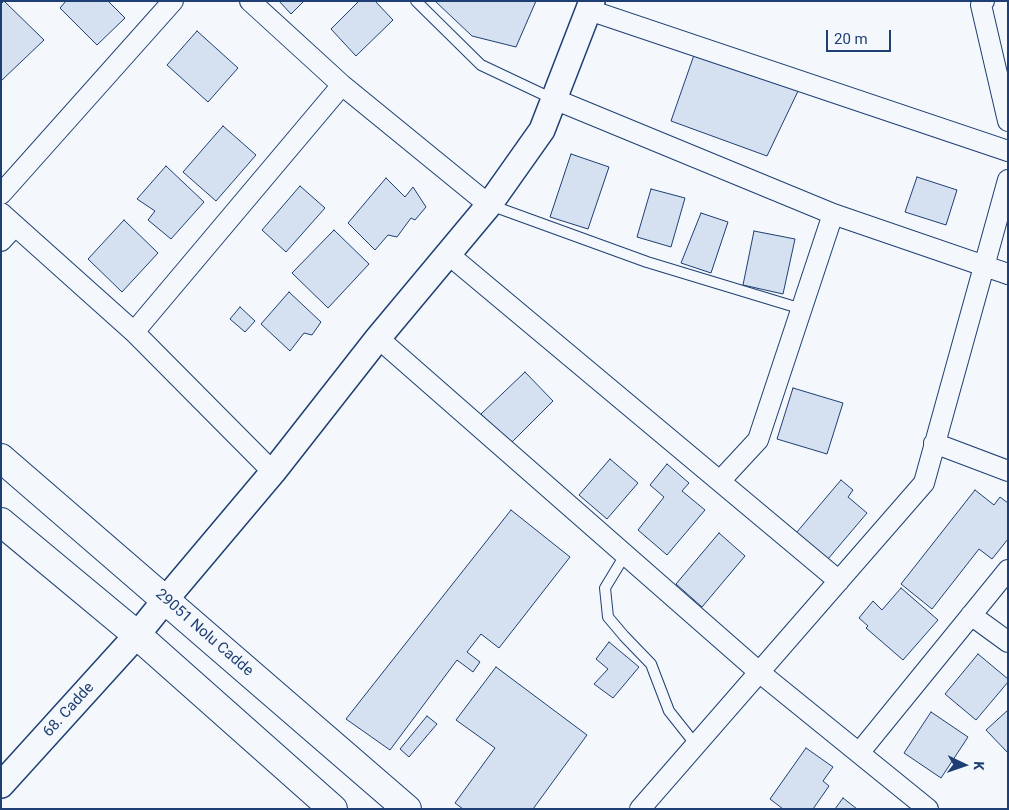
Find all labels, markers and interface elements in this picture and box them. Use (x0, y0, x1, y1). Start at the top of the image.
scale bar (829, 20, 894, 52)
text: 20 m (834, 30, 868, 48)
street label: 29051 Nolu Cadde (151, 586, 257, 680)
street label: 68. Cadde (40, 679, 98, 741)
north arrow (939, 740, 989, 790)
text: K (971, 761, 987, 771)

